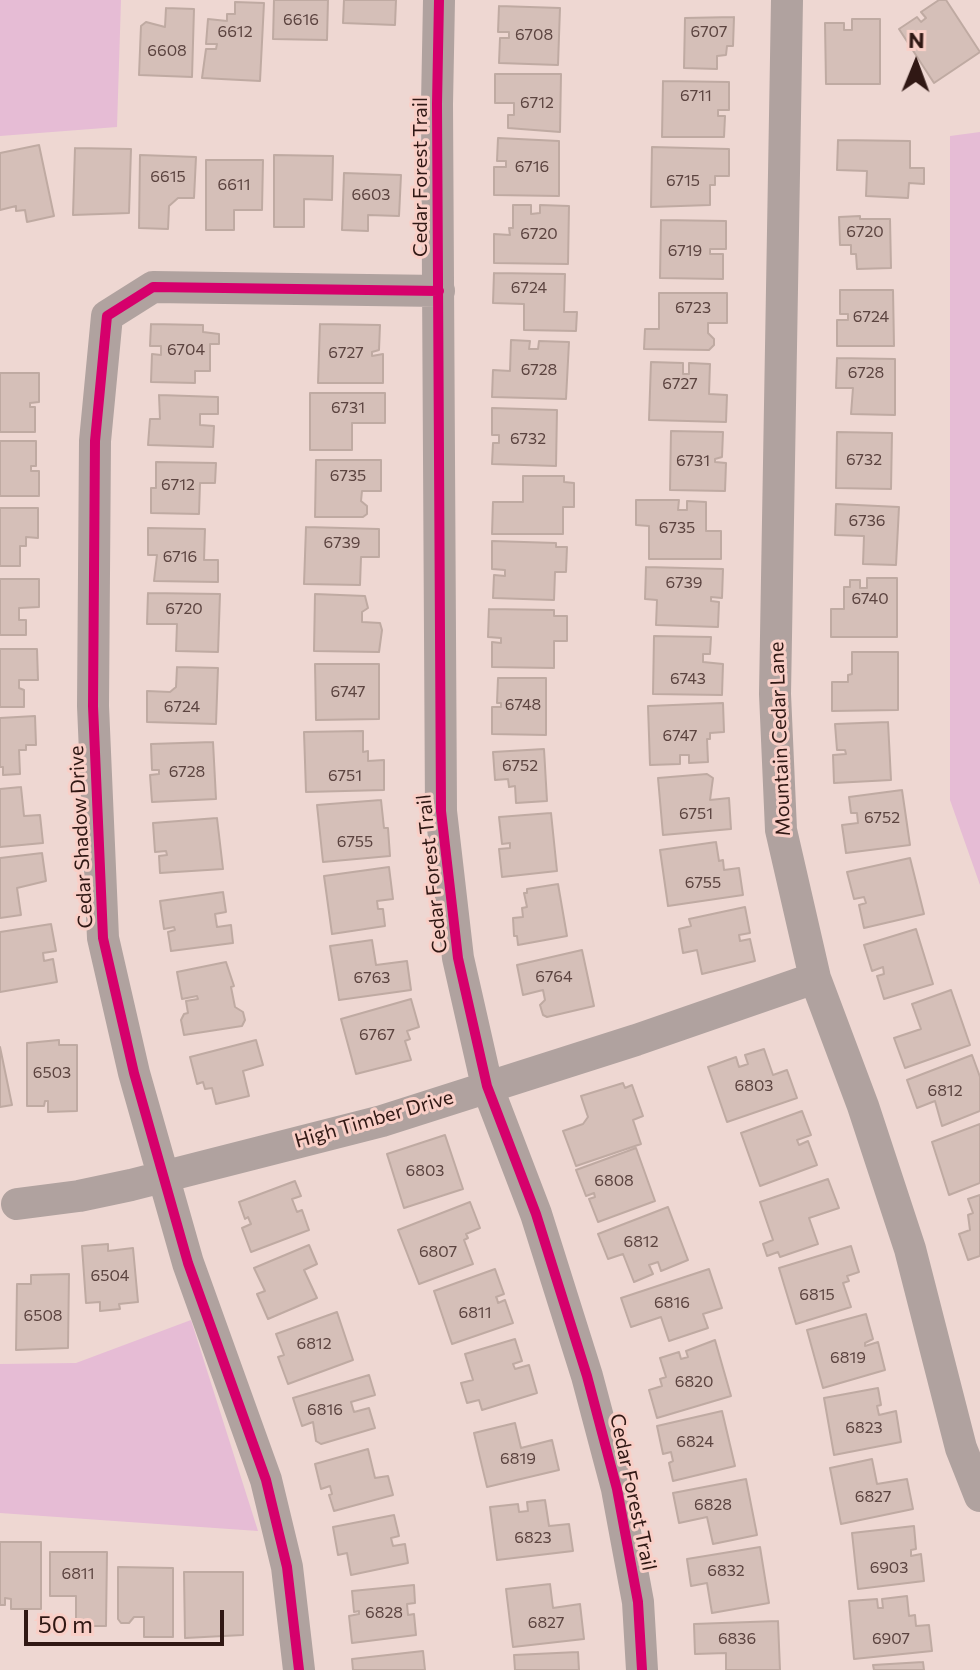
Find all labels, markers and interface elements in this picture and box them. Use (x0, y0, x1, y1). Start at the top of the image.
house number: 6616 (283, 10, 319, 30)
house number: 6612 (217, 22, 253, 42)
house number: 6707 (691, 22, 727, 42)
north arrow (876, 24, 956, 104)
house number: 6708 (515, 25, 553, 45)
text: N (908, 26, 925, 53)
house number: 6608 (147, 41, 187, 61)
house number: 6711 (680, 86, 712, 106)
house number: 6712 (520, 93, 554, 113)
street label: Cedar Forest Trail (408, 97, 432, 257)
house number: 6716 (515, 157, 549, 177)
house number: 6615 (150, 167, 186, 187)
house number: 6715 (666, 171, 700, 191)
house number: 6611 (217, 175, 251, 195)
house number: 6603 (352, 185, 390, 205)
house number: 6720 (846, 222, 884, 242)
house number: 6720 (520, 224, 558, 244)
house number: 6719 (668, 241, 702, 261)
house number: 6724 (511, 278, 547, 298)
house number: 6723 (675, 298, 711, 318)
house number: 6724 (853, 307, 889, 327)
house number: 6704 (167, 340, 205, 360)
house number: 6727 (328, 343, 364, 363)
house number: 6728 (521, 360, 557, 380)
house number: 6728 (848, 363, 884, 383)
house number: 6727 (662, 374, 698, 394)
house number: 6731 (331, 398, 365, 418)
house number: 6732 (510, 429, 546, 449)
house number: 6732 (846, 450, 882, 470)
house number: 6731 (676, 451, 710, 471)
house number: 6735 (330, 466, 366, 486)
house number: 6712 (161, 475, 195, 495)
house number: 6736 (849, 511, 885, 531)
house number: 6735 (659, 518, 695, 538)
house number: 6739 (324, 533, 360, 553)
house number: 6716 (163, 547, 197, 567)
house number: 6739 (666, 573, 702, 593)
house number: 6740 (851, 589, 889, 609)
house number: 6720 (165, 599, 203, 619)
street label: Mountain Cedar Lane (765, 641, 795, 837)
house number: 6743 (670, 669, 706, 689)
house number: 6747 (331, 682, 365, 702)
house number: 6748 (505, 695, 541, 715)
house number: 6724 (164, 697, 200, 717)
house number: 6747 (663, 726, 697, 746)
street label: Cedar Shadow Drive (64, 745, 98, 929)
house number: 6752 (502, 756, 538, 776)
house number: 6728 (169, 762, 205, 782)
house number: 6751 (328, 766, 362, 786)
street label: Cedar Forest Trail (412, 793, 452, 955)
house number: 6751 (679, 804, 713, 824)
house number: 6752 (864, 808, 900, 828)
house number: 6755 (337, 832, 373, 852)
house number: 6755 (685, 873, 721, 893)
house number: 6764 (535, 967, 573, 987)
house number: 6763 (354, 968, 390, 988)
house number: 6767 (359, 1025, 395, 1045)
house number: 6503 (33, 1063, 71, 1083)
house number: 6803 (735, 1076, 773, 1096)
house number: 6812 (927, 1081, 963, 1101)
street label: High Timber Drive (292, 1085, 456, 1153)
house number: 6803 (406, 1161, 444, 1181)
house number: 6808 (594, 1171, 634, 1191)
house number: 6812 (623, 1232, 659, 1252)
house number: 6807 (419, 1242, 457, 1262)
house number: 6504 (91, 1266, 129, 1286)
house number: 6815 (799, 1285, 835, 1305)
house number: 6816 (654, 1293, 690, 1313)
house number: 6811 (458, 1303, 492, 1323)
house number: 6508 (23, 1306, 63, 1326)
house number: 6812 (296, 1334, 332, 1354)
house number: 6819 (830, 1348, 866, 1368)
house number: 6820 (675, 1372, 713, 1392)
house number: 6816 (307, 1400, 343, 1420)
street label: Cedar Forest Trail (605, 1411, 661, 1573)
house number: 6823 (845, 1418, 883, 1438)
house number: 6824 (676, 1432, 714, 1452)
house number: 6819 (500, 1449, 536, 1469)
house number: 6827 (855, 1487, 891, 1507)
house number: 6828 (694, 1495, 732, 1515)
house number: 6823 (514, 1528, 552, 1548)
house number: 6903 (870, 1558, 908, 1578)
house number: 6832 (707, 1561, 745, 1581)
house number: 6811 (61, 1564, 95, 1584)
scale bar (28, 1594, 228, 1644)
house number: 6828 (365, 1603, 403, 1623)
text: 50 m (38, 1609, 93, 1638)
house number: 6827 (528, 1613, 564, 1633)
house number: 6836 (718, 1629, 756, 1649)
house number: 6907 (872, 1629, 910, 1649)

